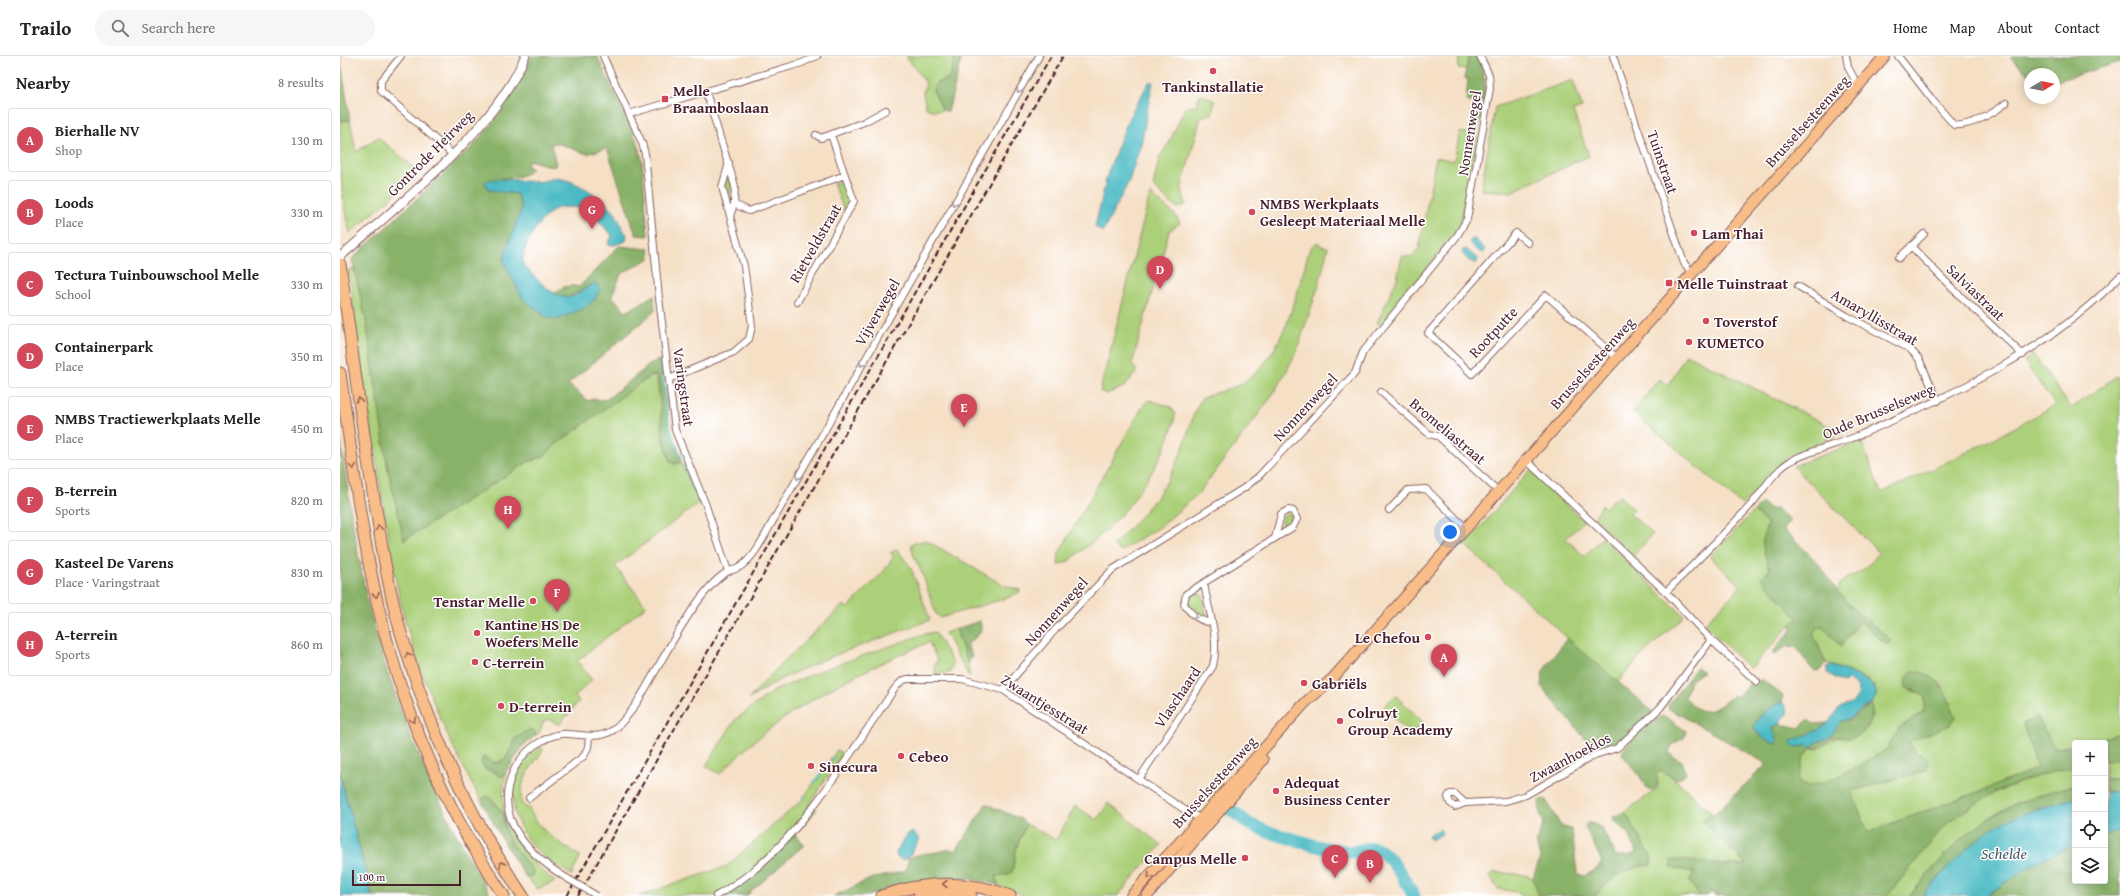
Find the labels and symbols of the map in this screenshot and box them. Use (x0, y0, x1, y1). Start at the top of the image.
marker: Tankinstallatie (1208, 66, 1218, 76)
north arrow (2024, 68, 2060, 104)
street label: Brusselsesteenweg (1760, 70, 1854, 172)
place label: Tankinstallatie (1162, 76, 1264, 97)
place label: Melle Braamboslaan (673, 80, 769, 118)
one-way arrow (1017, 86, 1024, 93)
street label: Nonnenwegel (1452, 89, 1486, 177)
marker: Melle Braamboslaan (660, 94, 670, 104)
street label: Gontrode Heirweg (382, 105, 478, 201)
street label: Tuinstraat (1642, 127, 1684, 197)
place label: NMBS Werkplaats Gesleept Materiaal Melle (1260, 193, 1425, 231)
pin: G (579, 196, 605, 229)
street label: Rietveldstraat (784, 199, 847, 286)
one-way arrow (952, 199, 959, 206)
marker: NMBS Werkplaats Gesleept Materiaal Melle (1247, 207, 1257, 217)
place label: Lam Thai (1702, 223, 1764, 244)
marker: Lam Thai (1689, 228, 1699, 238)
pin: D (1147, 256, 1173, 289)
street label: Salviastraat (1942, 259, 2010, 326)
place label: Melle Tuinstraat (1677, 273, 1788, 294)
street label: Vijverwegel (849, 274, 905, 350)
marker: Melle Tuinstraat (1664, 278, 1674, 288)
street label: Amaryllisstraat (1828, 284, 1923, 351)
street label: Rootputte (1464, 302, 1522, 362)
place label: Toverstof (1714, 311, 1779, 332)
street label: Brusselsesteenweg (1545, 312, 1639, 414)
marker: Toverstof (1701, 316, 1711, 326)
place label: KUMETCO (1697, 332, 1764, 353)
marker: KUMETCO (1684, 337, 1694, 347)
street label: Varingstraat (668, 346, 700, 428)
one-way arrow (859, 360, 866, 367)
street label: Nonnenwegel (1268, 368, 1342, 446)
street label: Oude Brusselseweg (1819, 378, 1938, 444)
street label: Bromeliastraat (1405, 393, 1491, 470)
pin: E (951, 394, 977, 427)
one-way arrow (355, 397, 364, 403)
one-way arrow (348, 464, 357, 470)
one-way arrow (795, 473, 802, 480)
pin: H (495, 496, 521, 529)
your location (1440, 522, 1460, 542)
one-way arrow (375, 525, 384, 532)
street label: Nonnenwegel (1019, 572, 1093, 650)
pin: F (544, 579, 570, 612)
place label: Tenstar Melle (434, 591, 525, 612)
one-way arrow (372, 592, 380, 598)
marker: Tenstar Melle (528, 596, 538, 606)
one-way arrow (1190, 611, 1197, 618)
place label: Kantine HS De Woefers Melle (485, 614, 580, 652)
place label: Le Chefou (1355, 627, 1420, 648)
marker: Kantine HS De Woefers Melle (472, 628, 482, 638)
marker: Le Chefou (1423, 632, 1433, 642)
pin: A (1431, 644, 1457, 677)
one-way arrow (404, 652, 412, 659)
place label: C-terrein (483, 652, 545, 673)
marker: C-terrein (470, 657, 480, 667)
street label: Vlaschaard (1149, 662, 1205, 732)
street label: Zwaantjesstraat (997, 669, 1094, 740)
place label: Gabriëls (1312, 673, 1367, 694)
marker: Gabriëls (1299, 678, 1309, 688)
place label: D-terrein (509, 696, 572, 717)
marker: D-terrein (496, 701, 506, 711)
place label: Colruyt Group Academy (1348, 702, 1453, 740)
one-way arrow (409, 716, 417, 723)
marker: Colruyt Group Academy (1335, 716, 1345, 726)
street label: Zwaanhoeklos (1526, 727, 1614, 787)
street label: Brusselsesteenweg (1167, 731, 1261, 833)
place label: Cebeo (909, 746, 948, 767)
marker: Cebeo (896, 751, 906, 761)
place label: Sinecura (819, 756, 878, 777)
marker: Sinecura (806, 761, 816, 771)
place label: Adequat Business Center (1284, 772, 1390, 810)
marker: Adequat Business Center (1271, 786, 1281, 796)
water label: Schelde (1981, 841, 2028, 865)
pin: C (1322, 845, 1348, 878)
place label: Campus Melle (1144, 848, 1237, 869)
pin: B (1357, 850, 1383, 883)
marker: Campus Melle (1240, 853, 1250, 863)
one-way arrow (499, 861, 506, 868)
scale bar (352, 868, 461, 887)
one-way arrow (1148, 871, 1155, 878)
one-way arrow (942, 880, 948, 888)

